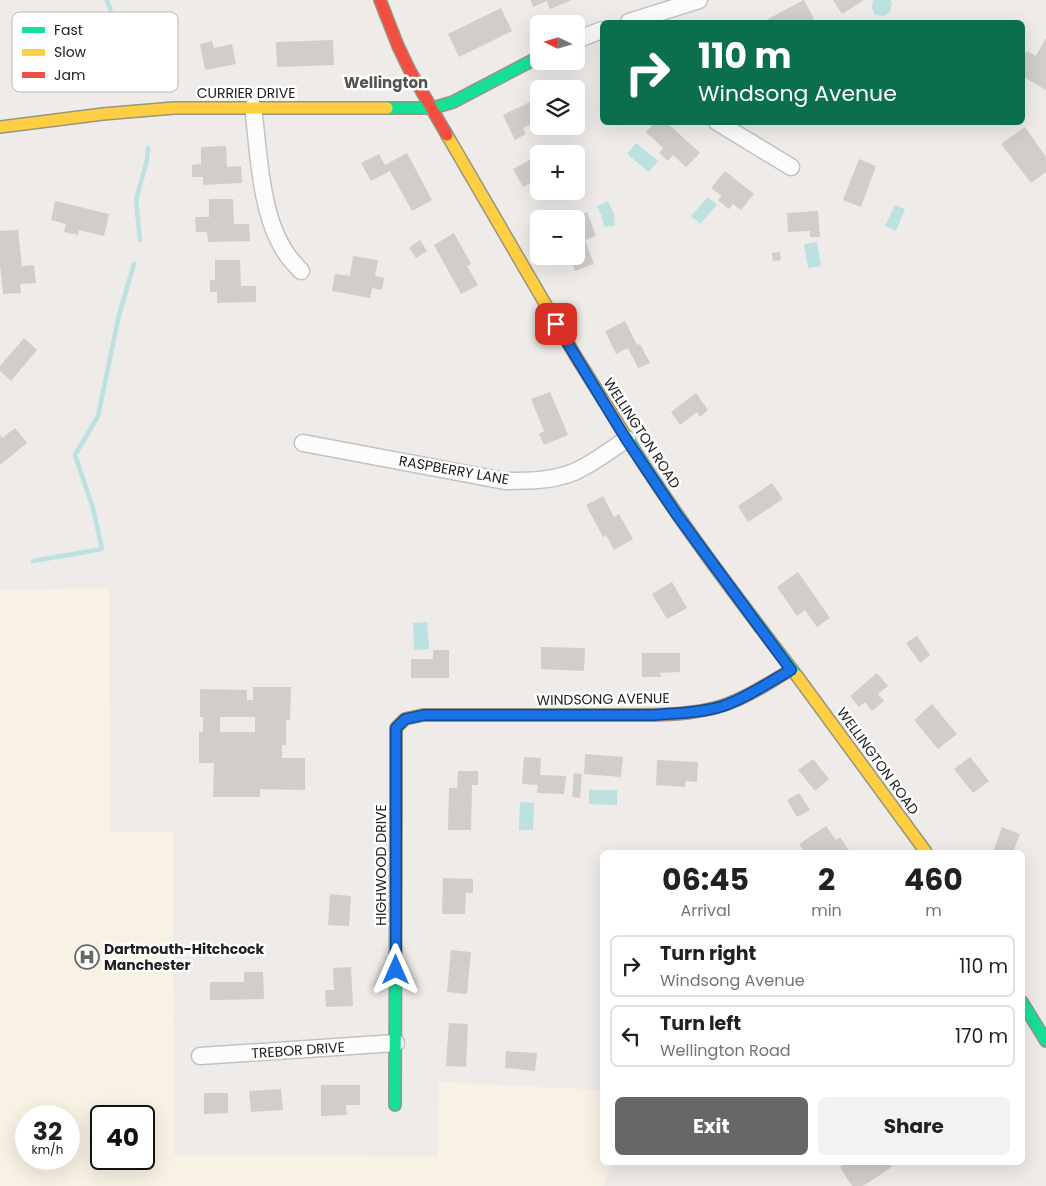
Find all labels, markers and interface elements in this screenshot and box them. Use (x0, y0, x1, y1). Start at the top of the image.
legend (12, 12, 178, 92)
north arrow (530, 15, 585, 70)
map controls (530, 15, 585, 265)
text: Fast (54, 20, 83, 40)
text: 110 m (698, 31, 792, 80)
icon: right (615, 40, 680, 105)
text: Slow (54, 42, 87, 62)
text: Jam (54, 65, 85, 85)
district label: Wellington (344, 72, 428, 93)
text: Windsong Avenue (698, 78, 897, 109)
button: layers (530, 80, 585, 135)
street label: CURRIER DRIVE (197, 83, 295, 103)
button: + (530, 145, 585, 200)
button: − (530, 210, 585, 265)
pin (535, 303, 577, 345)
icon: arrive (542, 310, 570, 338)
street label: WELLINGTON ROAD (599, 374, 685, 492)
street label: RASPBERRY LANE (397, 450, 511, 490)
street label: WINDSONG AVENUE (536, 688, 670, 710)
street label: WELLINGTON ROAD (832, 703, 924, 819)
street label: HIGHWOOD DRIVE (371, 804, 391, 926)
text: 06:45 (662, 858, 749, 901)
text: 2 (818, 858, 835, 901)
text: 460 (904, 858, 963, 901)
text: Arrival (680, 899, 731, 922)
text: min (811, 899, 842, 922)
text: m (925, 899, 942, 922)
place label: Dartmouth-Hitchcock Manchester (104, 939, 265, 975)
text: Turn right (660, 940, 756, 967)
position arrow (369, 943, 421, 995)
hospital icon: Dartmouth-Hitchcock Manchester (74, 944, 100, 970)
icon: right (617, 952, 645, 980)
text: 110 m (959, 953, 1008, 980)
text: Windsong Avenue (660, 969, 805, 992)
text: Turn left (660, 1010, 741, 1037)
icon: left (617, 1022, 645, 1050)
text: 170 m (955, 1023, 1008, 1050)
street label: TREBOR DRIVE (251, 1037, 345, 1063)
text: Wellington Road (660, 1039, 791, 1062)
button: Exit (615, 1097, 808, 1155)
button: Share (818, 1097, 1010, 1155)
speed limit sign: 40 (90, 1105, 155, 1170)
text: 32 (33, 1114, 62, 1149)
text: km/h (32, 1141, 63, 1158)

